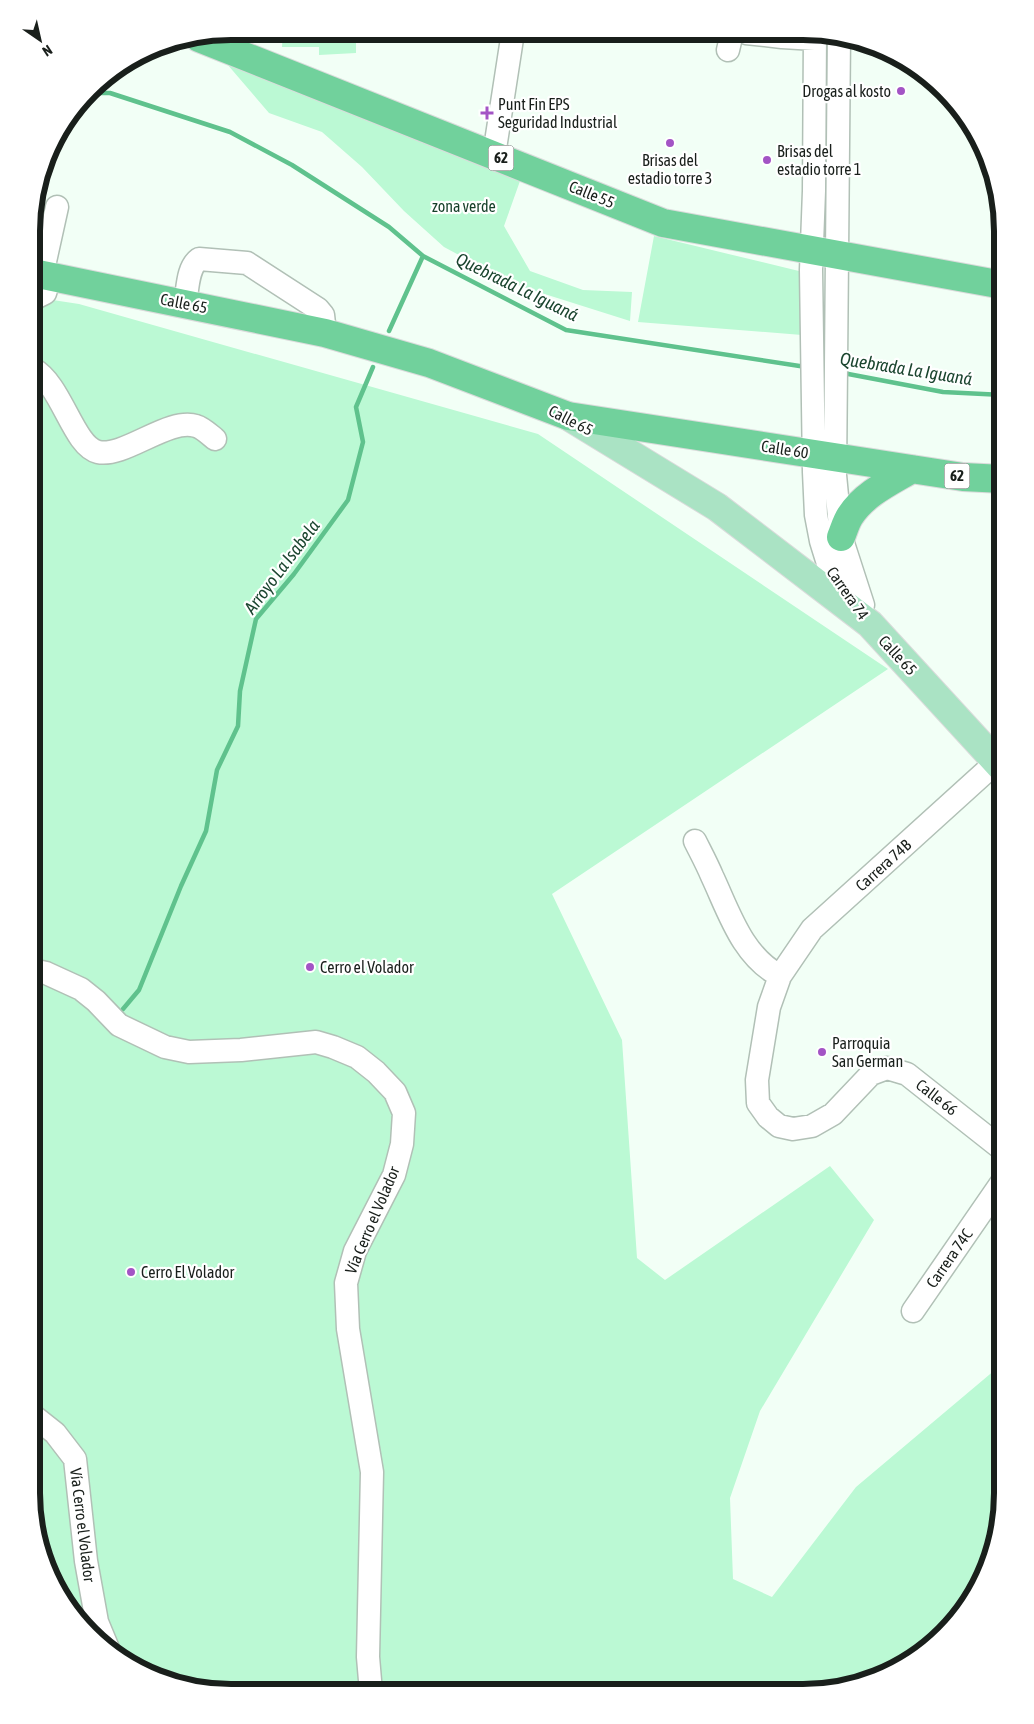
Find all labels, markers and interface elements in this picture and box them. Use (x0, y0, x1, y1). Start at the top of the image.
north arrow (15, 15, 65, 65)
text: N (39, 42, 55, 60)
place label: Drogas al kosto (802, 82, 891, 101)
marker: Drogas al kosto (895, 85, 907, 97)
place label: Punt Fin EPS Seguridad Industrial (498, 95, 618, 132)
marker: Punt Fin EPS Seguridad Industrial (480, 106, 494, 120)
marker: Brisas del estadio torre 3 (664, 137, 676, 149)
place label: Brisas del estadio torre 1 (777, 142, 861, 178)
road number: 62 (488, 146, 514, 170)
place label: Brisas del estadio torre 3 (628, 151, 712, 187)
marker: Brisas del estadio torre 1 (761, 154, 773, 166)
street label: Calle 55 (567, 177, 617, 211)
park label: zona verde (432, 197, 496, 215)
water label: Quebrada La Iguaná (453, 248, 582, 326)
street label: Calle 65 (159, 290, 209, 316)
water label: Quebrada La Iguaná (839, 348, 974, 389)
street label: Calle 65 (546, 401, 596, 439)
street label: Calle 60 (760, 436, 810, 462)
road number: 62 (944, 464, 970, 488)
water label: Arroyo La Isabela (239, 515, 324, 619)
street label: Carrera 74 (823, 563, 873, 623)
street label: Calle 65 (875, 632, 921, 678)
street label: Carrera 74B (852, 835, 915, 894)
place label: Cerro el Volador (320, 958, 414, 976)
marker: Cerro el Volador (304, 961, 316, 973)
place label: Parroquia San German (832, 1034, 903, 1070)
marker: Parroquia San German (816, 1046, 828, 1058)
street label: Calle 66 (913, 1075, 961, 1119)
street label: Vía Cerro el Volador (341, 1163, 403, 1276)
street label: Carrera 74C (922, 1225, 976, 1291)
place label: Cerro El Volador (141, 1263, 235, 1281)
marker: Cerro El Volador (125, 1266, 137, 1278)
street label: Vía Cerro el Volador (67, 1467, 99, 1583)

